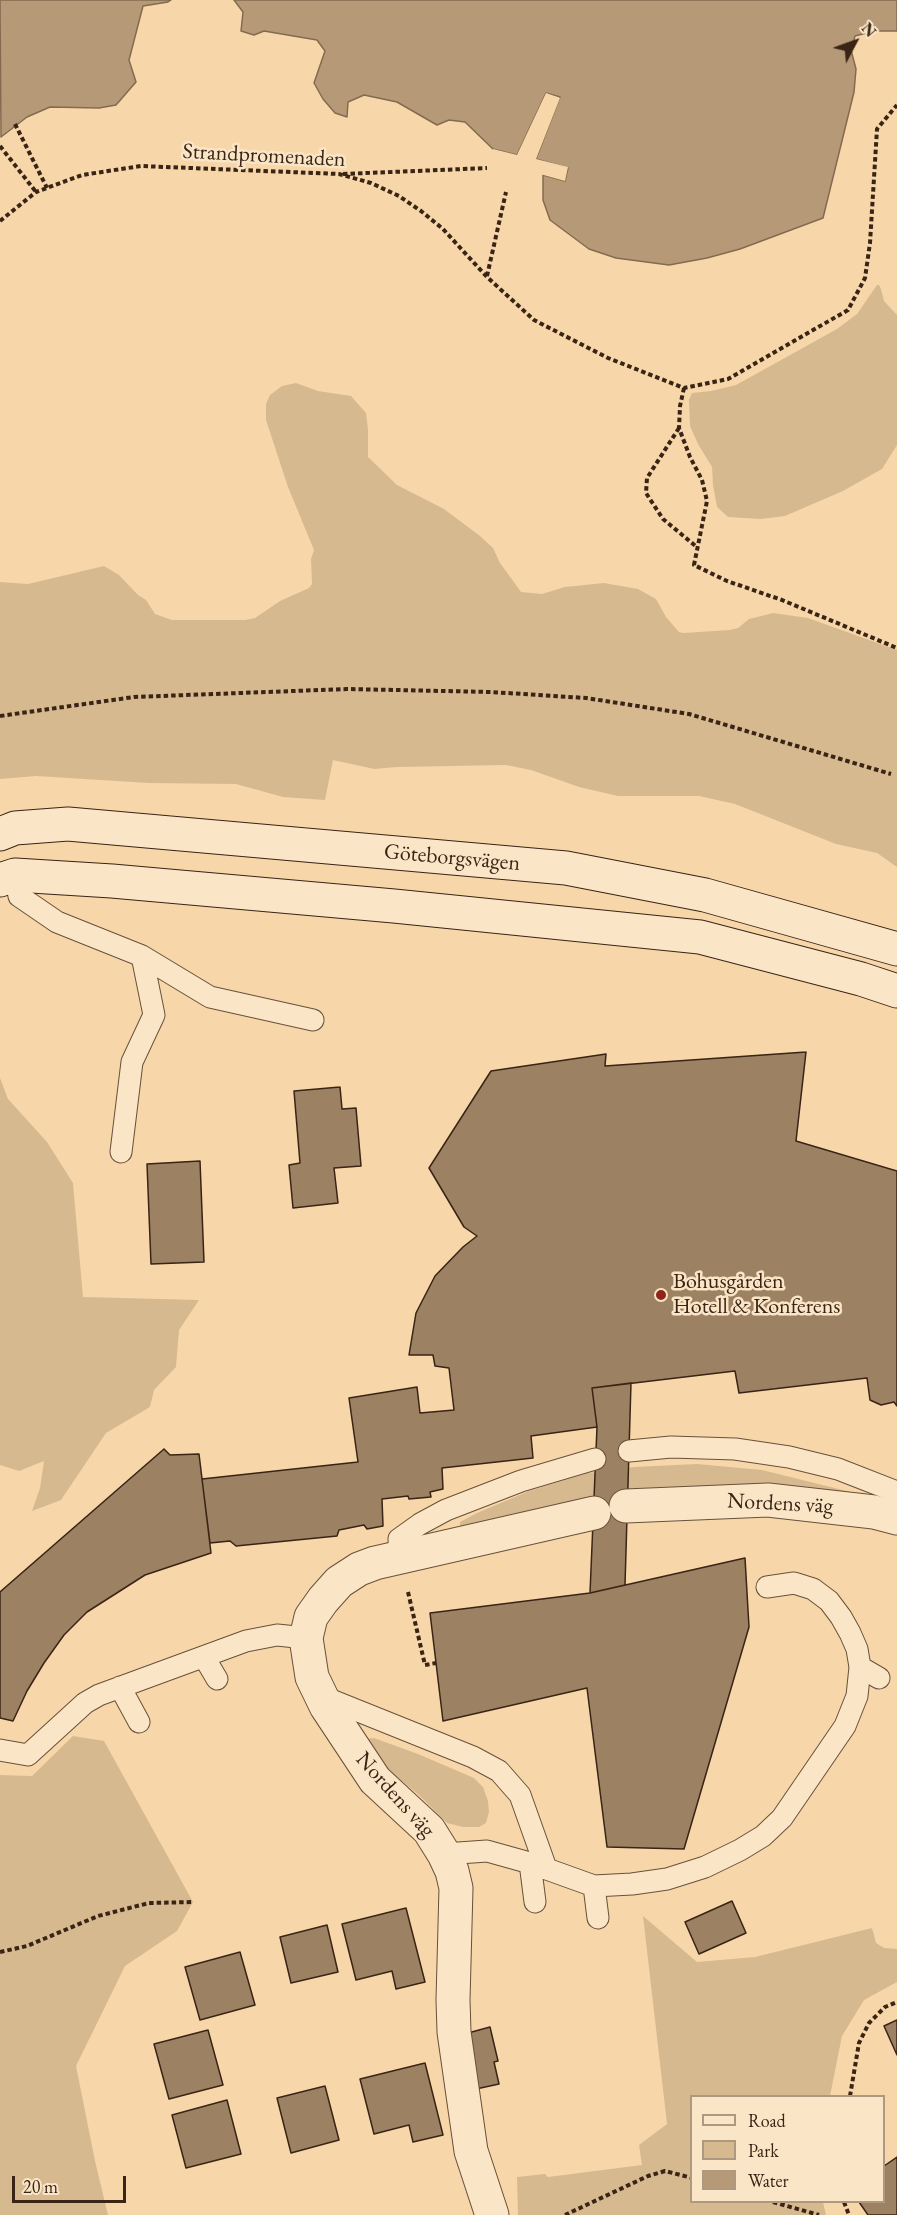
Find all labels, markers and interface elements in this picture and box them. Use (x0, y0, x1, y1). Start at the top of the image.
north arrow (825, 12, 885, 72)
text: N (857, 18, 881, 42)
street label: Strandpromenaden (182, 139, 346, 173)
street label: Göteborgsvägen (383, 839, 521, 877)
place label: Bohusgården Hotell & Konferens (673, 1269, 840, 1320)
marker: Bohusgården Hotell & Konferens (654, 1288, 668, 1302)
street label: Nordens väg (726, 1488, 834, 1520)
street label: Nordens väg (350, 1747, 440, 1843)
legend (690, 2095, 885, 2203)
text: Road (748, 2109, 786, 2132)
text: Park (748, 2139, 779, 2162)
scale bar (15, 2164, 129, 2202)
text: Water (748, 2169, 789, 2192)
text: 20 m (23, 2175, 58, 2198)

